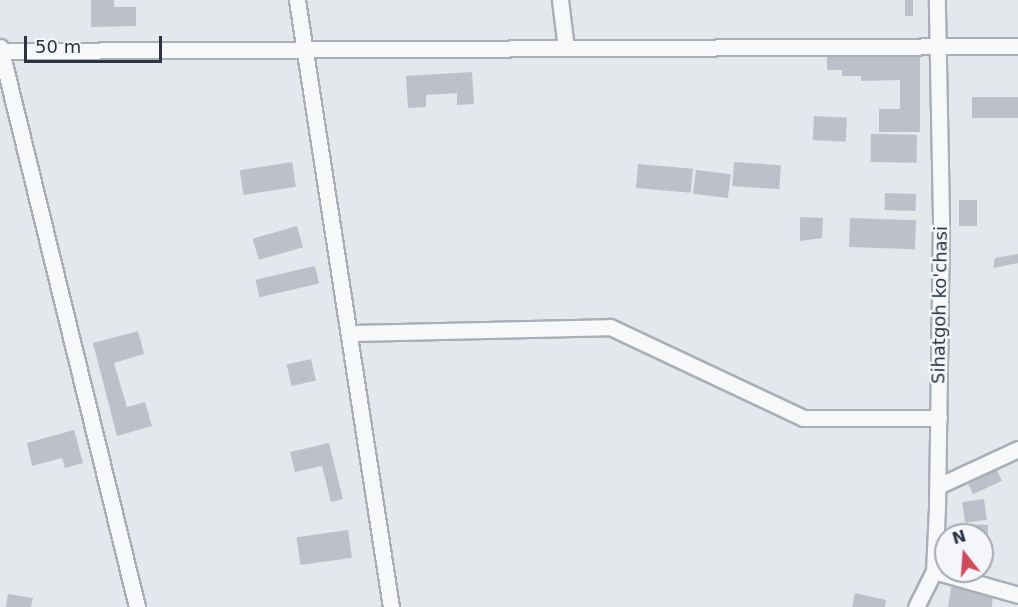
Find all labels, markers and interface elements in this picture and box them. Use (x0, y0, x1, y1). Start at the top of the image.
scale bar (27, 24, 165, 62)
text: 50 m (35, 36, 81, 57)
street label: Sihatgoh ko'chasi (928, 226, 952, 384)
north arrow (934, 523, 994, 583)
text: N (950, 526, 968, 548)

